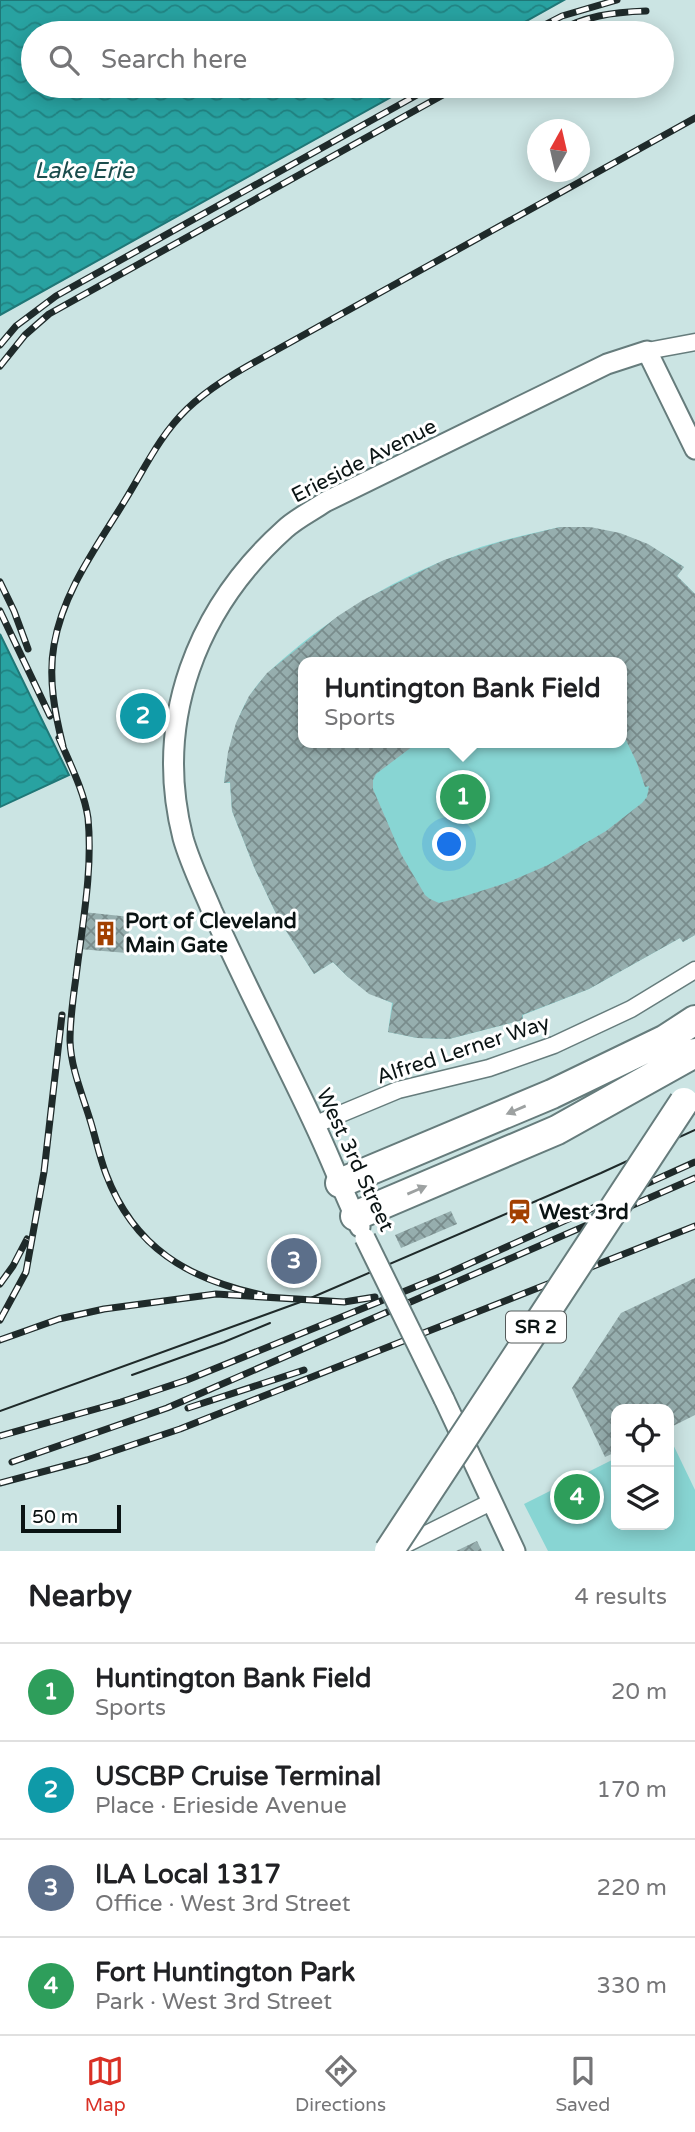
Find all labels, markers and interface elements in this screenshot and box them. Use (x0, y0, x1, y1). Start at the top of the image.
search box (21, 21, 674, 98)
icon: search (45, 41, 83, 79)
text: Search here (101, 44, 247, 75)
north arrow (527, 119, 590, 182)
water label: Lake Erie (34, 157, 136, 185)
street label: Erieside Avenue (287, 414, 441, 508)
popup (298, 657, 627, 748)
text: Huntington Bank Field (324, 673, 601, 704)
pin: 2 (120, 690, 166, 742)
text: Sports (324, 704, 395, 732)
pin: 1 (440, 771, 486, 823)
your location (432, 827, 466, 861)
place label: Port of Cleveland Main Gate (125, 909, 297, 958)
building icon: Port of Cleveland Main Gate (91, 919, 119, 947)
street label: Alfred Lerner Way (373, 1010, 553, 1090)
street label: West 3rd Street (311, 1084, 399, 1236)
one-way arrow (505, 1104, 526, 1115)
one-way arrow (407, 1184, 428, 1195)
station icon: West 3rd (505, 1198, 533, 1226)
place label: West 3rd (539, 1200, 629, 1225)
pin: 3 (271, 1235, 317, 1287)
road number: SR 2 (506, 1312, 566, 1343)
map controls (611, 1404, 674, 1530)
button: locate (611, 1404, 674, 1467)
button: layers (611, 1467, 674, 1530)
pin: 4 (554, 1471, 600, 1523)
scale bar (21, 1502, 121, 1534)
text: 50 m (32, 1506, 78, 1528)
text: Nearby (28, 1578, 132, 1615)
text: 4 results (574, 1583, 667, 1611)
text: Huntington Bank Field (95, 1663, 371, 1694)
text: 1 (44, 1678, 58, 1706)
text: 20 m (611, 1678, 667, 1706)
text: Sports (95, 1694, 166, 1722)
text: USCBP Cruise Terminal (95, 1761, 381, 1792)
text: 2 (44, 1776, 58, 1804)
text: 170 m (597, 1776, 667, 1804)
text: Place · Erieside Avenue (95, 1792, 347, 1820)
text: ILA Local 1317 (95, 1859, 281, 1890)
text: 3 (44, 1874, 58, 1902)
text: 220 m (597, 1874, 667, 1902)
text: Office · West 3rd Street (95, 1890, 351, 1918)
text: Fort Huntington Park (95, 1957, 355, 1988)
text: 4 (44, 1972, 58, 2000)
text: 330 m (597, 1972, 667, 2000)
text: Park · West 3rd Street (95, 1988, 332, 2016)
tab: Map (85, 2052, 126, 2116)
tab: Directions (295, 2052, 386, 2116)
tab: Saved (555, 2052, 610, 2116)

